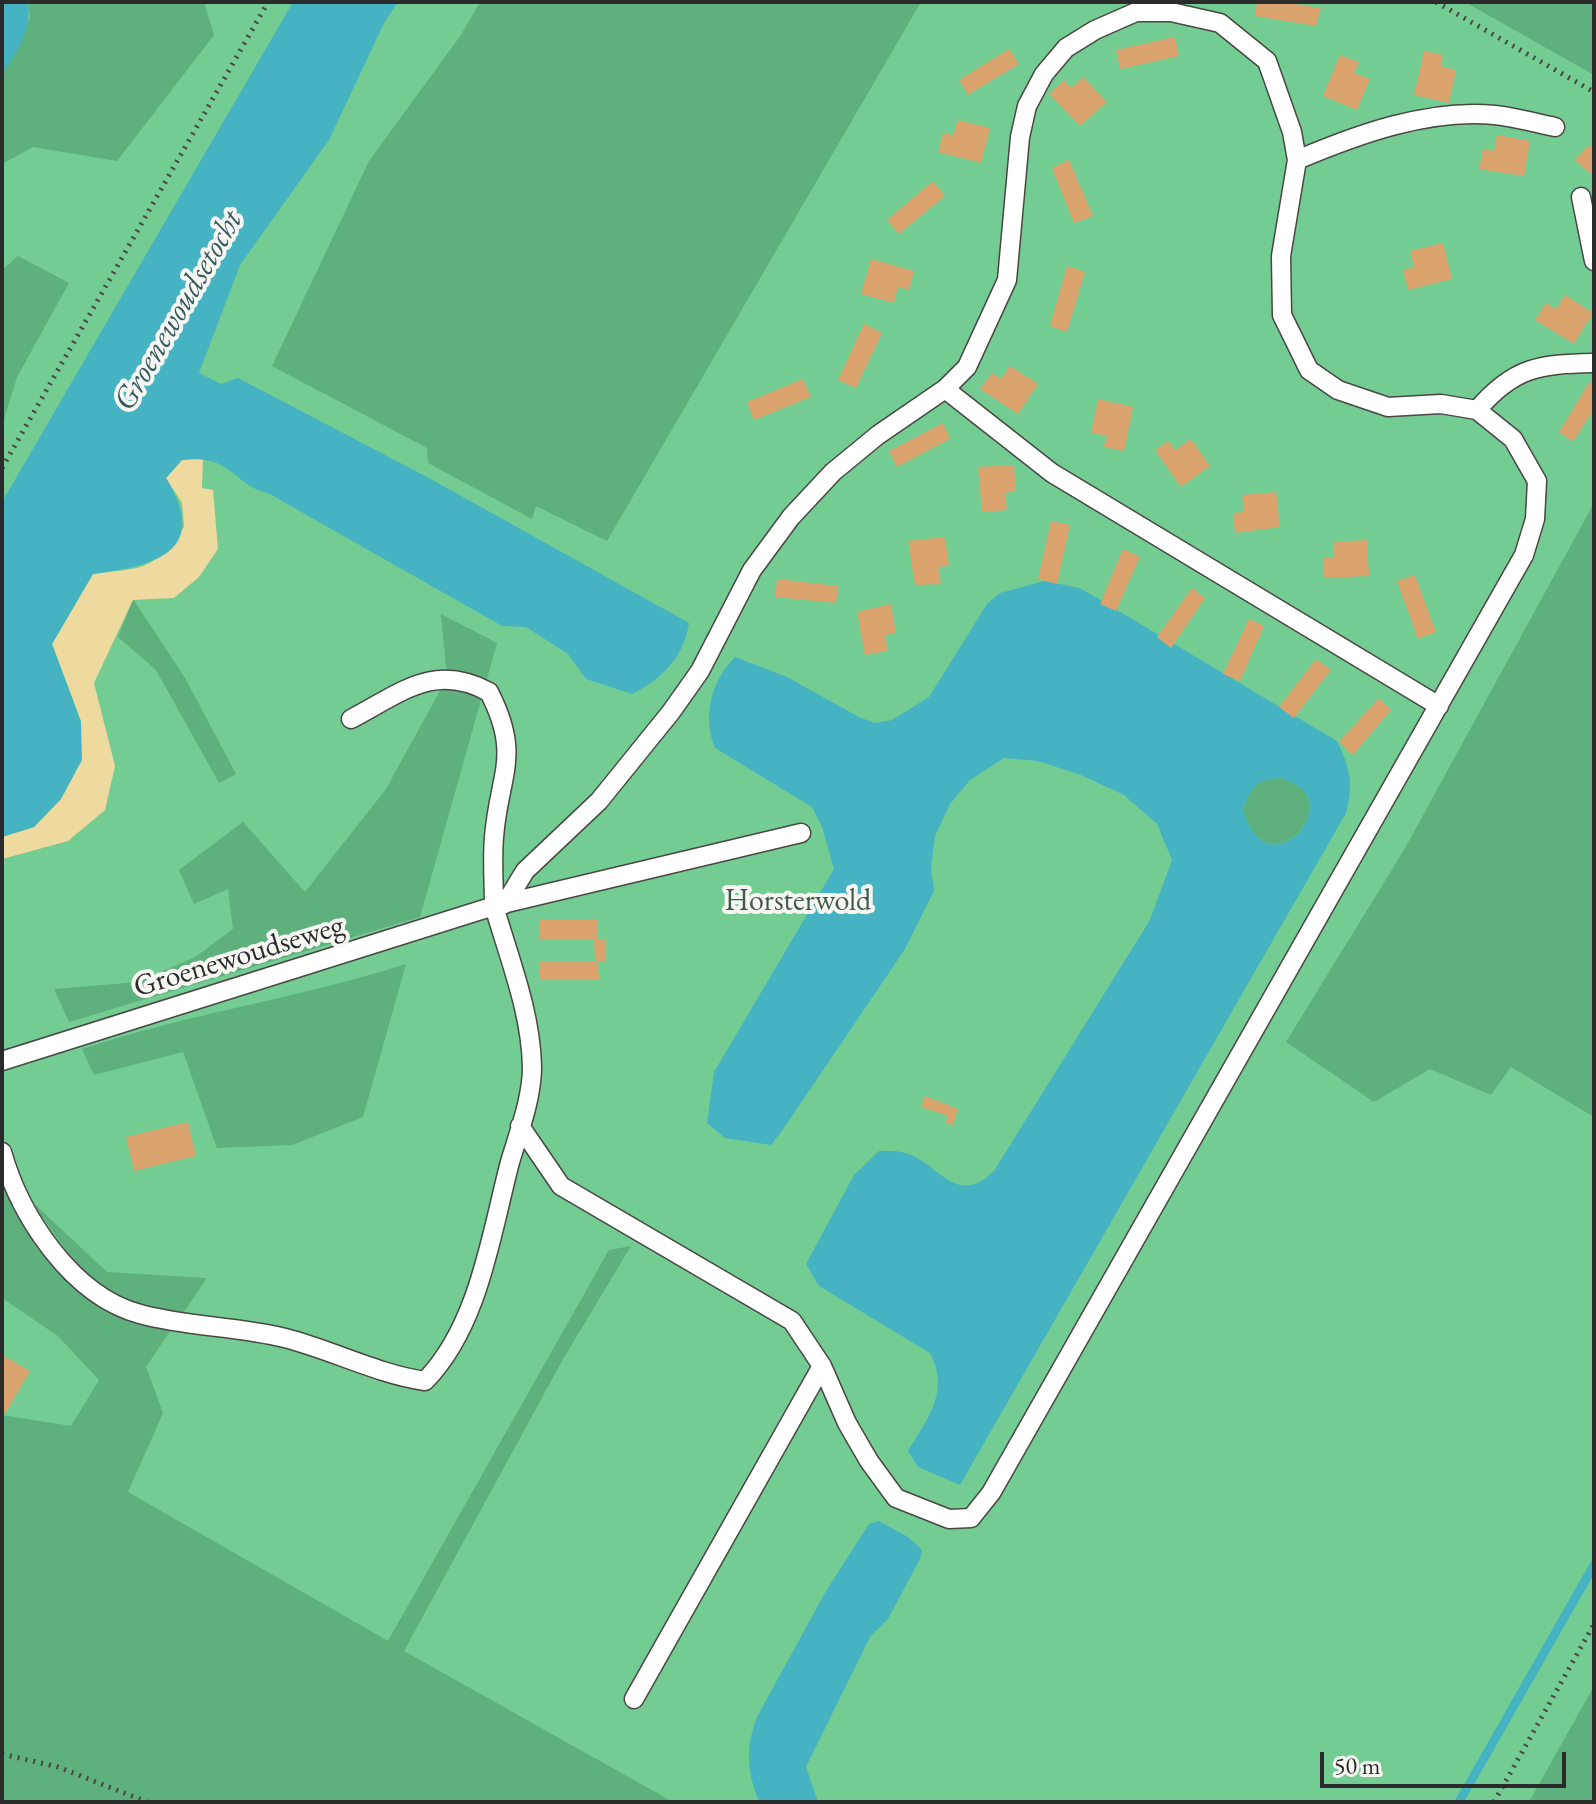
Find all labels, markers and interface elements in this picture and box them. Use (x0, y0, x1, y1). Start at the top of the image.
water label: Groenewoudsetocht (106, 204, 252, 418)
park label: Horsterwold (725, 884, 871, 920)
street label: Groenewoudseweg (130, 908, 348, 1006)
scale bar (1324, 1736, 1570, 1786)
text: 50 m (1334, 1750, 1381, 1781)

